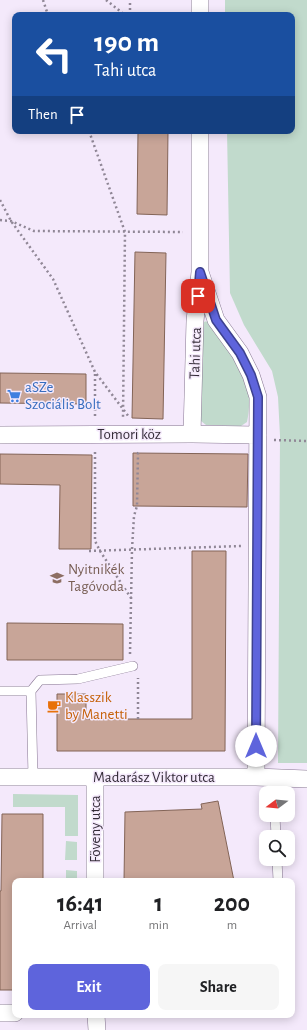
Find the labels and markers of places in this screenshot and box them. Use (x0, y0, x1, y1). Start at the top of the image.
pin (181, 279, 215, 313)
place label: aSZe Szociális Bolt (25, 380, 101, 412)
supermarket icon: aSZe Szociális Bolt (6, 388, 22, 404)
place label: Nyitnikék Tagóvoda (68, 562, 124, 594)
school or university icon: Nyitnikék Tagóvoda (49, 570, 65, 586)
place label: Klasszik by Manetti (65, 690, 128, 722)
cafe icon: Klasszik by Manetti (46, 698, 62, 714)

